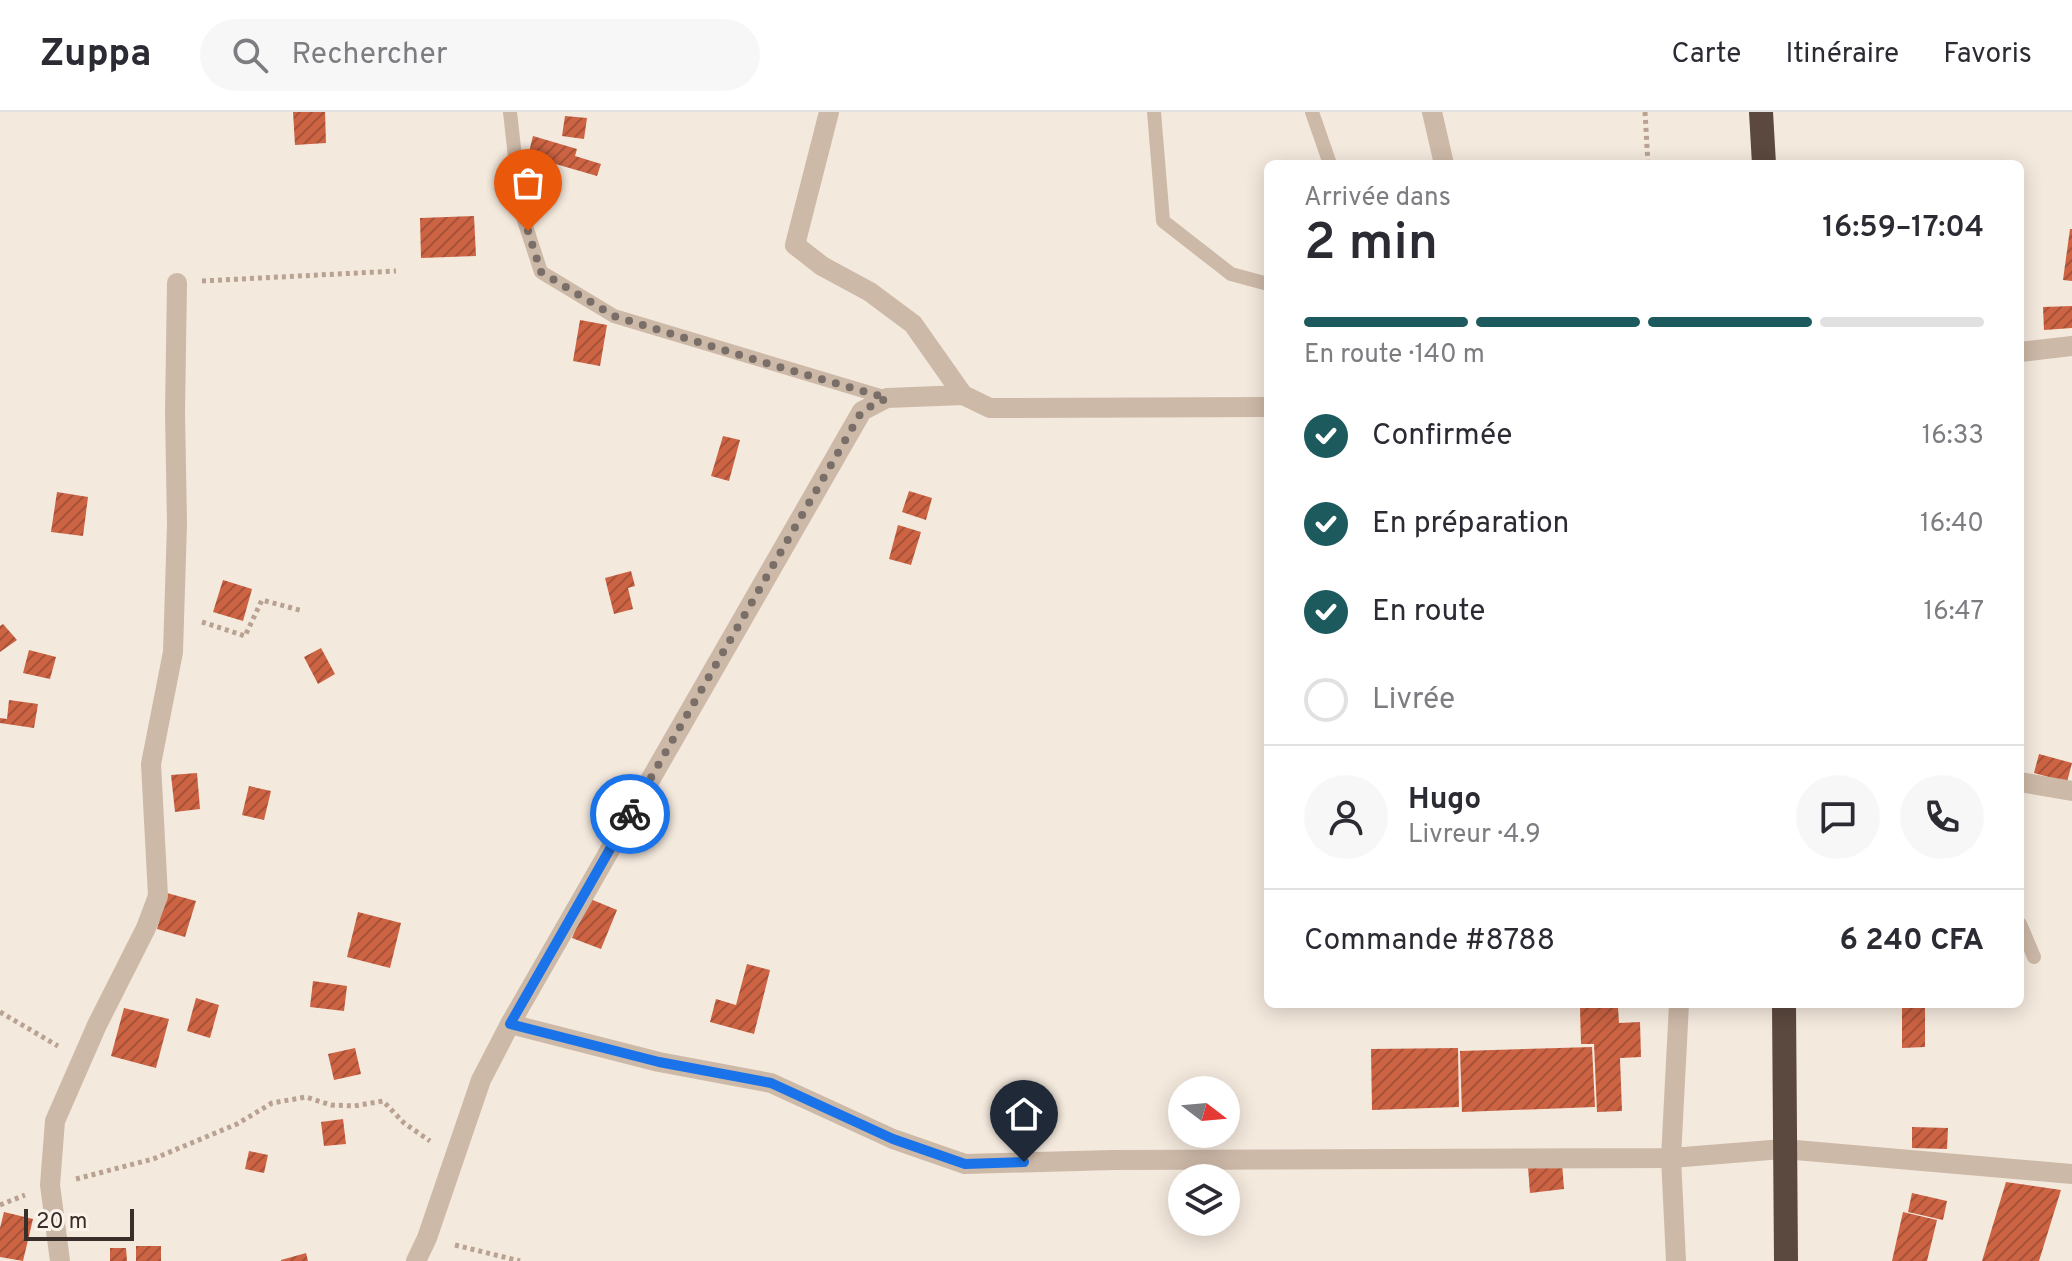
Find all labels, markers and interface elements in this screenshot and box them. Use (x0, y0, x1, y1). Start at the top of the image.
search box (200, 19, 760, 91)
text: Zuppa (40, 31, 152, 80)
icon: search (228, 33, 272, 77)
text: Rechercher (292, 37, 448, 74)
text: Carte (1672, 37, 1741, 73)
text: Itinéraire (1785, 37, 1899, 73)
text: Favoris (1943, 37, 2032, 73)
pin (494, 149, 562, 231)
icon: bag (506, 161, 550, 205)
text: Arrivée dans (1304, 182, 1451, 215)
text: 16:59–17:04 (1822, 210, 1984, 247)
text: 2 min (1304, 212, 1438, 278)
text: En route · 140 m (1304, 339, 1485, 372)
icon: check (1304, 414, 1348, 458)
text: Confirmée (1372, 418, 1512, 455)
text: 16:33 (1922, 420, 1984, 453)
icon: check (1304, 502, 1348, 546)
text: En préparation (1372, 506, 1569, 543)
text: 16:40 (1920, 508, 1984, 541)
icon: check (1304, 590, 1348, 634)
text: En route (1372, 594, 1486, 631)
text: 16:47 (1923, 596, 1984, 629)
text: Livrée (1372, 682, 1455, 719)
courier (590, 774, 670, 854)
button: person (1304, 775, 1388, 859)
button: chat (1796, 775, 1880, 859)
button: phone (1900, 775, 1984, 859)
text: Hugo (1408, 782, 1481, 819)
icon: bike (608, 792, 652, 836)
text: Livreur · 4.9 (1408, 819, 1541, 852)
text: Commande #8788 (1304, 923, 1555, 960)
text: 6 240 CFA (1839, 923, 1984, 960)
north arrow (1168, 1076, 1240, 1148)
map controls (1168, 1076, 1240, 1236)
pin (990, 1080, 1058, 1162)
icon: home (1002, 1092, 1046, 1136)
button: layers (1168, 1164, 1240, 1236)
scale bar (24, 1205, 134, 1241)
text: 20 m (36, 1209, 87, 1236)

